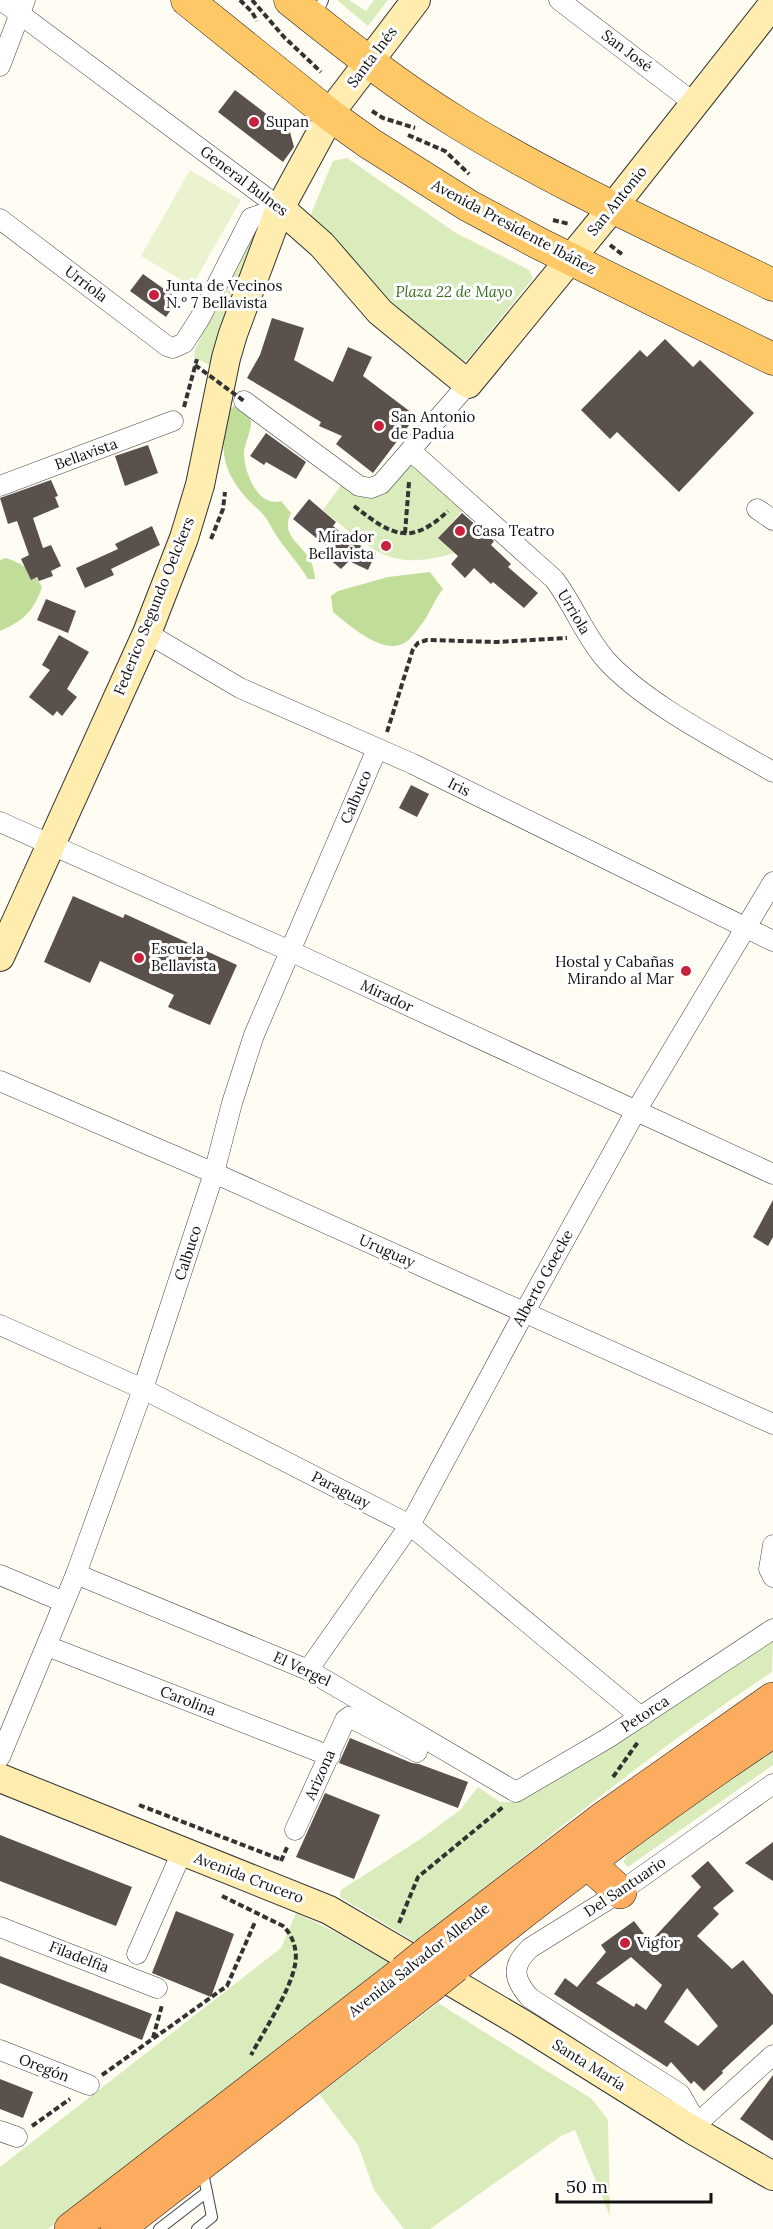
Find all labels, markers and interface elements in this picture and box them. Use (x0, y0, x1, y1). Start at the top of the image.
street label: Santa Inés (342, 22, 401, 91)
street label: San José (598, 25, 656, 76)
place label: Supan (266, 112, 309, 131)
marker: Supan (247, 115, 261, 129)
street label: General Bulnes (196, 141, 292, 220)
street label: San Antonio (583, 162, 651, 239)
street label: Avenida Presidente Ibáñez (428, 175, 600, 278)
street label: Urriola (61, 261, 112, 306)
place label: Junta de Vecinos N.º 7 Bellavista (165, 276, 282, 312)
park label: Plaza 22 de Mayo (395, 282, 513, 301)
marker: Junta de Vecinos N.º 7 Bellavista (147, 288, 161, 302)
place label: San Antonio de Padua (391, 407, 476, 443)
marker: San Antonio de Padua (372, 419, 386, 433)
street label: Bellavista (52, 433, 120, 474)
street label: Federico Segundo Oelckers (109, 514, 198, 698)
place label: Casa Teatro (472, 521, 555, 540)
marker: Casa Teatro (453, 524, 467, 538)
place label: Mirador Bellavista (309, 527, 375, 563)
marker: Mirador Bellavista (379, 539, 393, 553)
street label: Urriola (554, 586, 595, 638)
street label: Calbuco (336, 767, 375, 827)
street label: Iris (445, 773, 474, 800)
place label: Escuela Bellavista (151, 939, 217, 975)
marker: Escuela Bellavista (132, 951, 146, 965)
place label: Hostal y Cabañas Mirando al Mar (555, 952, 674, 988)
marker: Hostal y Cabañas Mirando al Mar (679, 964, 693, 978)
street label: Mirador (358, 975, 417, 1016)
street label: Calbuco (170, 1223, 205, 1283)
street label: Alberto Goecke (508, 1226, 577, 1330)
street label: Uruguay (356, 1230, 418, 1271)
street label: Paraguay (309, 1467, 374, 1512)
street label: El Vergel (270, 1647, 334, 1690)
street label: Carolina (157, 1681, 219, 1720)
street label: Petorca (617, 1691, 673, 1736)
street label: Arizona (300, 1746, 339, 1804)
street label: Avenida Crucero (191, 1848, 307, 1907)
street label: Del Santuario (580, 1852, 669, 1921)
street label: Avenida Salvador Allende (343, 1898, 493, 2021)
place label: Vigfor (636, 1933, 680, 1952)
street label: Filadelfia (47, 1936, 112, 1977)
marker: Vigfor (618, 1936, 632, 1950)
street label: Santa María (549, 2035, 630, 2095)
street label: Oregón (16, 2049, 72, 2086)
scale bar (557, 2166, 712, 2204)
text: 50 m (566, 2175, 608, 2198)

